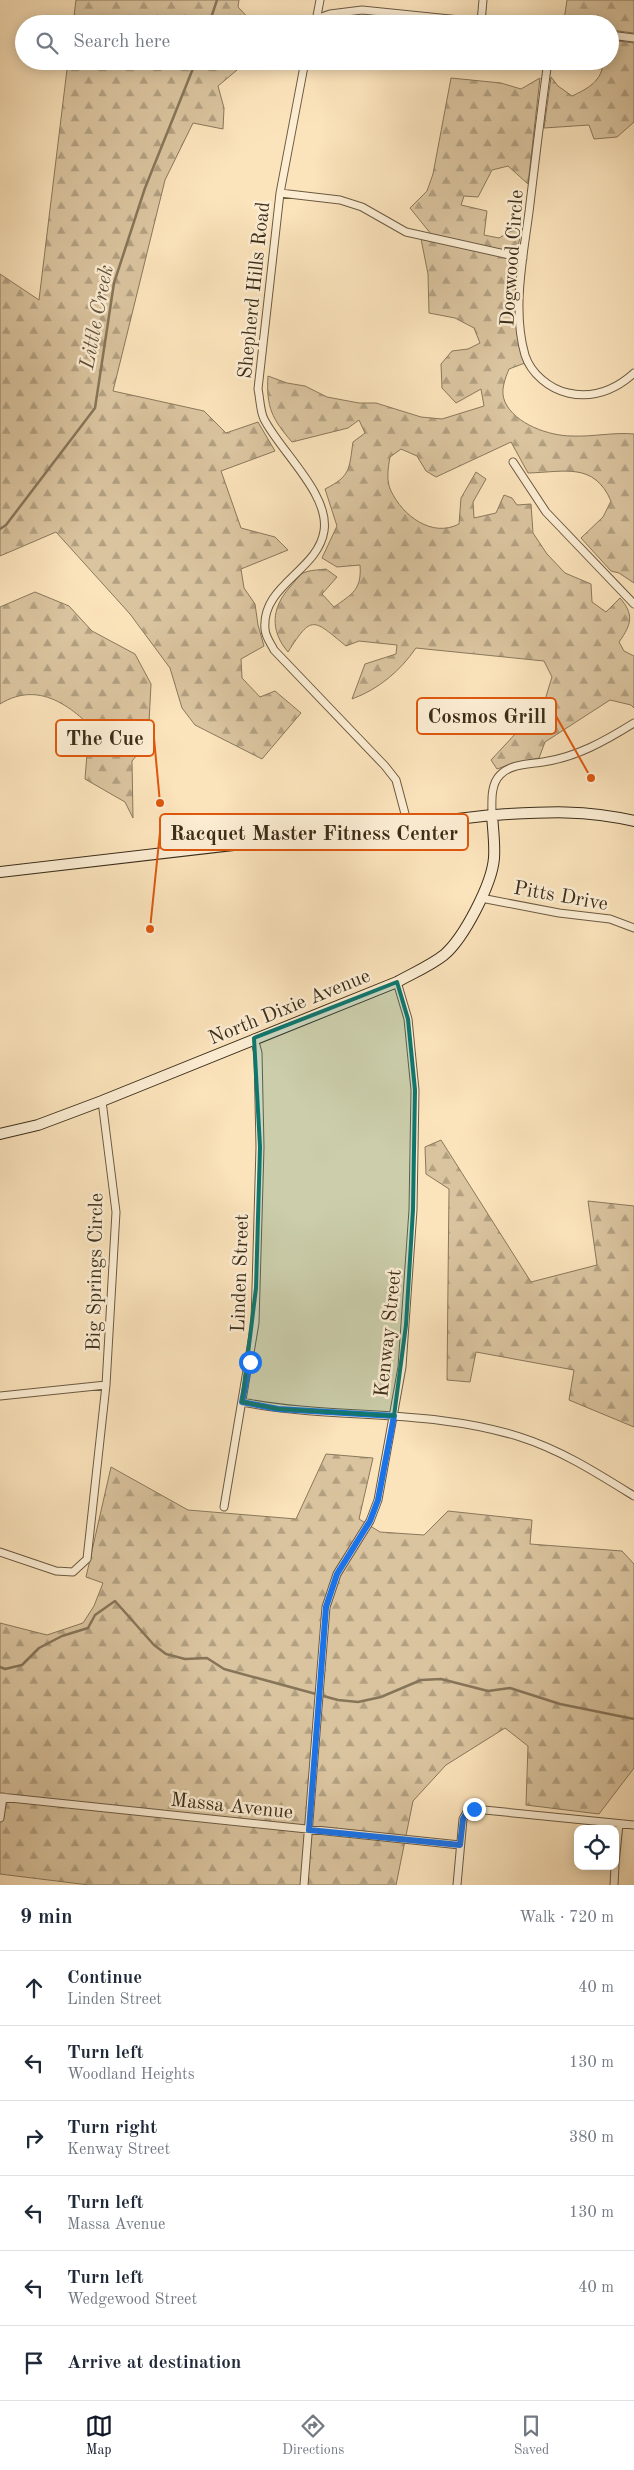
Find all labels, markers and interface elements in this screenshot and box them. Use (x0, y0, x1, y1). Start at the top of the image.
search box (15, 15, 619, 70)
icon: search (33, 29, 61, 57)
text: Search here (73, 33, 170, 52)
street label: Dogwood Circle (498, 189, 528, 327)
street label: Shepherd Hills Road (236, 201, 274, 380)
water label: Little Creek (77, 263, 118, 372)
callout: Cosmos Grill (417, 698, 556, 734)
text: Cosmos Grill (427, 707, 547, 728)
callout: The Cue (56, 720, 154, 756)
text: The Cue (66, 729, 144, 750)
callout: Racquet Master Fitness Center (160, 814, 468, 850)
text: Racquet Master Fitness Center (170, 824, 458, 845)
street label: Pitts Drive (512, 879, 609, 915)
street label: North Dixie Avenue (206, 966, 373, 1049)
street label: Big Springs Circle (85, 1193, 107, 1351)
street label: Linden Street (229, 1213, 253, 1333)
street label: Kenway Street (372, 1268, 406, 1398)
route start (239, 1351, 262, 1374)
street label: Massa Avenue (170, 1791, 294, 1823)
route end (463, 1798, 486, 1821)
map controls (574, 1825, 619, 1870)
button: locate (574, 1825, 619, 1870)
text: 9 min (20, 1907, 73, 1928)
text: Walk · 720 m (519, 1910, 614, 1926)
text: Continue (67, 1969, 142, 1988)
icon: ahead (20, 1974, 48, 2002)
text: 40 m (578, 1980, 614, 1996)
text: Linden Street (67, 1992, 162, 2008)
text: Turn left (67, 2044, 144, 2063)
icon: left (20, 2049, 48, 2077)
text: 130 m (569, 2055, 614, 2071)
text: Woodland Heights (67, 2067, 195, 2083)
text: Turn right (67, 2119, 157, 2138)
icon: right (20, 2124, 48, 2152)
text: 380 m (569, 2130, 614, 2146)
text: Kenway Street (67, 2142, 170, 2158)
text: Turn left (67, 2194, 144, 2213)
icon: left (20, 2199, 48, 2227)
text: 130 m (569, 2205, 614, 2221)
text: Massa Avenue (67, 2217, 165, 2233)
text: Turn left (67, 2269, 144, 2288)
icon: left (20, 2274, 48, 2302)
text: 40 m (578, 2280, 614, 2296)
text: Wedgewood Street (67, 2292, 197, 2308)
icon: arrive (20, 2349, 48, 2377)
text: Arrive at destination (67, 2354, 241, 2373)
tab: Map (85, 2412, 113, 2459)
tab: Directions (282, 2412, 344, 2459)
tab: Saved (514, 2412, 549, 2459)

